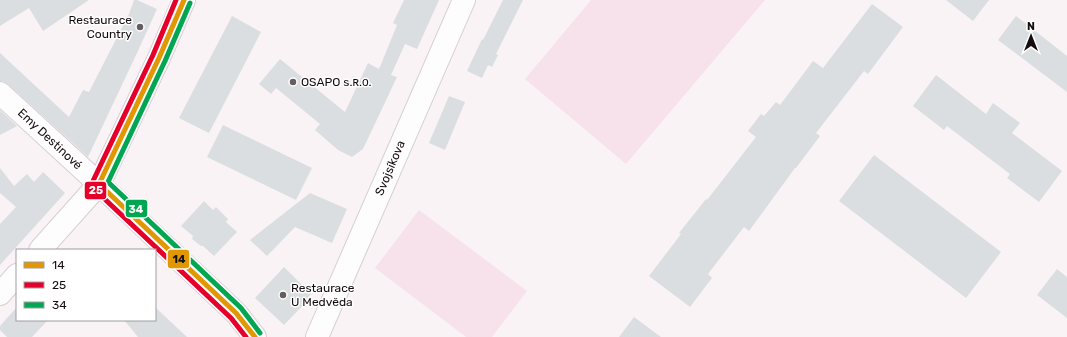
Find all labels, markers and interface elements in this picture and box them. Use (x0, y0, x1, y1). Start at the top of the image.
place label: Restaurace Country (68, 13, 132, 41)
north arrow (1011, 16, 1051, 56)
text: N (1027, 20, 1035, 33)
marker: Restaurace Country (135, 22, 145, 32)
place label: OSAPO s.ʀ.ᴏ. (301, 75, 372, 89)
marker: OSAPO s.ʀ.ᴏ. (288, 77, 298, 87)
street label: Emy Destinové (15, 106, 85, 173)
street label: Svojsíkova (372, 138, 408, 198)
line badge: 25 (84, 181, 107, 200)
text: 25 (89, 184, 103, 197)
line badge: 34 (125, 199, 148, 218)
text: 34 (129, 203, 144, 216)
legend (16, 249, 156, 321)
line badge: 14 (167, 249, 190, 269)
text: 14 (173, 253, 186, 266)
text: 14 (52, 258, 65, 272)
text: 25 (52, 278, 66, 292)
place label: Restaurace U Medvěda (291, 281, 355, 309)
marker: Restaurace U Medvěda (278, 290, 288, 300)
text: 34 (52, 298, 67, 312)

